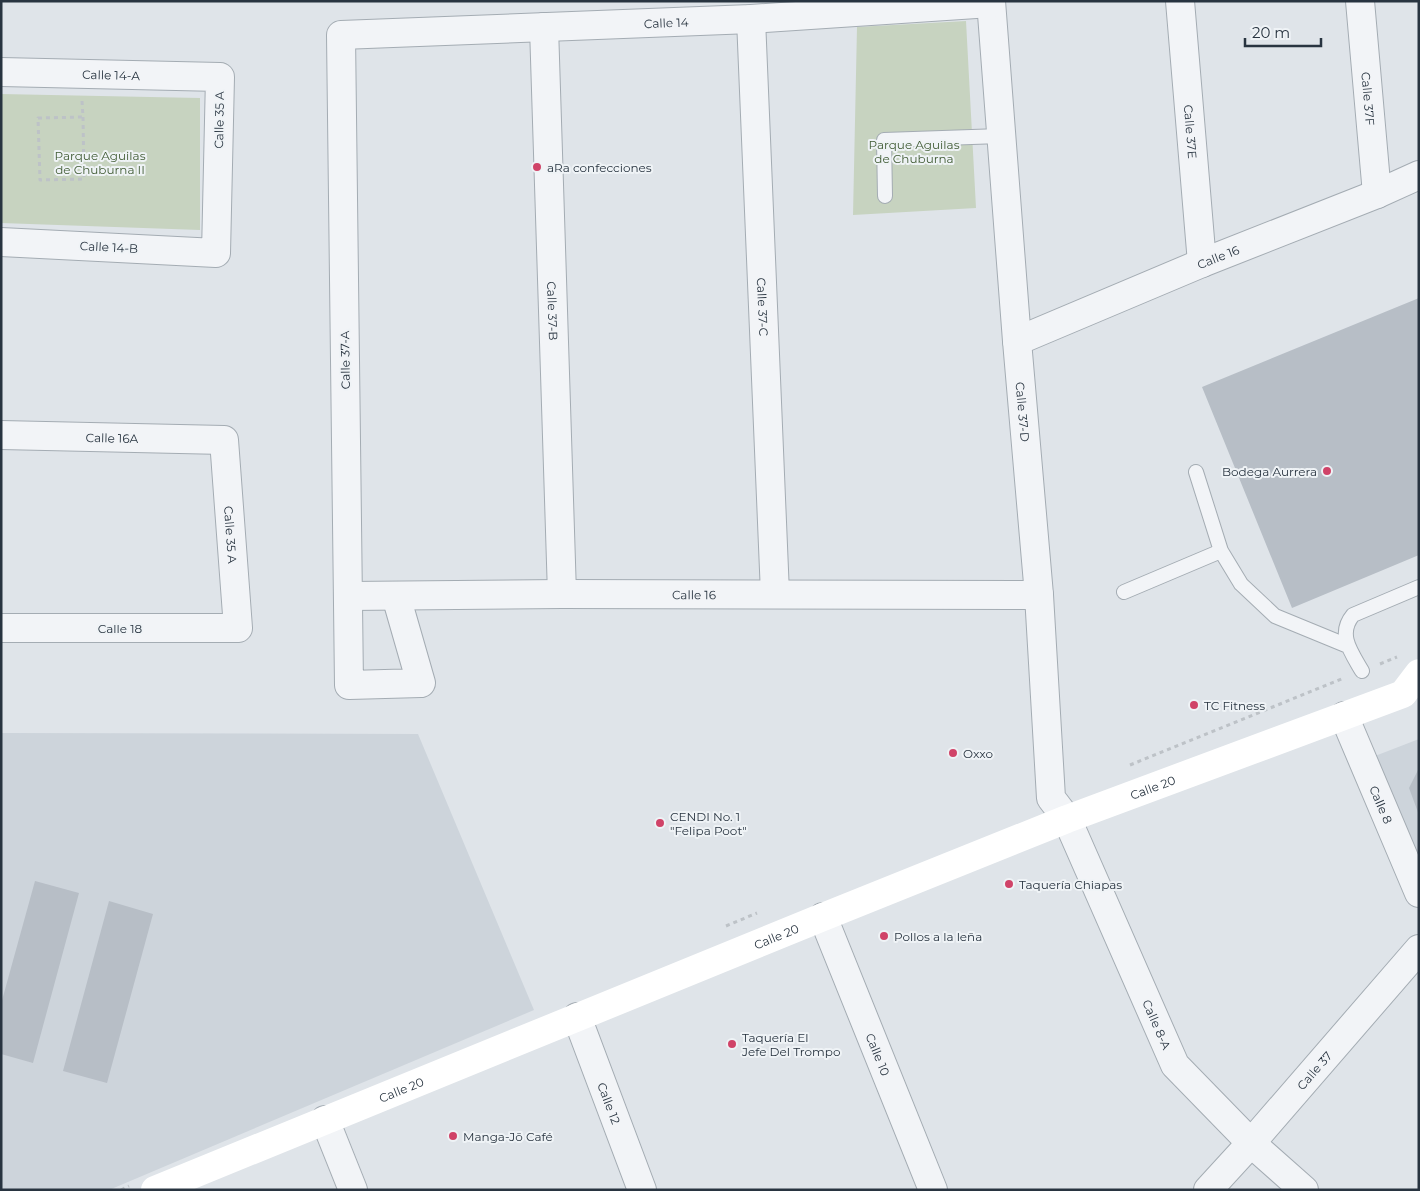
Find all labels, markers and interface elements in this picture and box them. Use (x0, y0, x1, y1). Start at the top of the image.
street label: Calle 14 (644, 14, 689, 31)
scale bar (1245, 15, 1321, 47)
text: 20 m (1252, 23, 1290, 42)
street label: Calle 14-A (82, 66, 140, 83)
street label: Calle 37F (1359, 71, 1378, 126)
street label: Calle 35 A (211, 91, 227, 149)
street label: Calle 37E (1181, 104, 1201, 159)
park label: Parque Aguilas de Chuburna (869, 137, 960, 166)
park label: Parque Aguilas de Chuburna II (55, 148, 146, 177)
place label: aRa confecciones (547, 160, 652, 175)
marker: aRa confecciones (531, 161, 543, 173)
street label: Calle 14-B (79, 238, 139, 256)
street label: Calle 16 (1195, 242, 1241, 272)
street label: Calle 37-C (754, 277, 772, 337)
street label: Calle 37-B (545, 281, 561, 341)
street label: Calle 37-A (337, 330, 353, 389)
street label: Calle 37-D (1013, 381, 1033, 442)
street label: Calle 16A (85, 429, 139, 446)
place label: Bodega Aurrera (1222, 464, 1317, 479)
marker: Bodega Aurrera (1321, 465, 1333, 477)
street label: Calle 35 A (221, 505, 241, 564)
street label: Calle 16 (672, 587, 716, 602)
street label: Calle 18 (98, 621, 143, 636)
place label: TC Fitness (1204, 698, 1265, 713)
marker: TC Fitness (1188, 699, 1200, 711)
place label: Oxxo (963, 746, 993, 761)
marker: Oxxo (947, 747, 959, 759)
street label: Calle 20 (1128, 772, 1177, 802)
street label: Calle 8 (1367, 783, 1396, 826)
place label: CENDI No. 1 "Felipa Poot" (670, 809, 747, 838)
marker: CENDI No. 1 "Felipa Poot" (654, 817, 666, 829)
place label: Taquería Chiapas (1019, 877, 1122, 892)
marker: Taquería Chiapas (1003, 878, 1015, 890)
street label: Calle 20 (751, 920, 801, 952)
place label: Pollos a la leña (894, 929, 982, 944)
marker: Pollos a la leña (878, 930, 890, 942)
street label: Calle 8-A (1140, 997, 1175, 1052)
place label: Taquería El Jefe Del Trompo (741, 1030, 840, 1059)
street label: Calle 10 (863, 1031, 894, 1078)
marker: Taquería El Jefe Del Trompo (726, 1038, 738, 1050)
street label: Calle 37 (1293, 1048, 1335, 1093)
street label: Calle 20 (377, 1073, 426, 1105)
street label: Calle 12 (595, 1080, 624, 1126)
place label: Manga-Jō Café (463, 1129, 553, 1144)
marker: Manga-Jō Café (447, 1130, 459, 1142)

